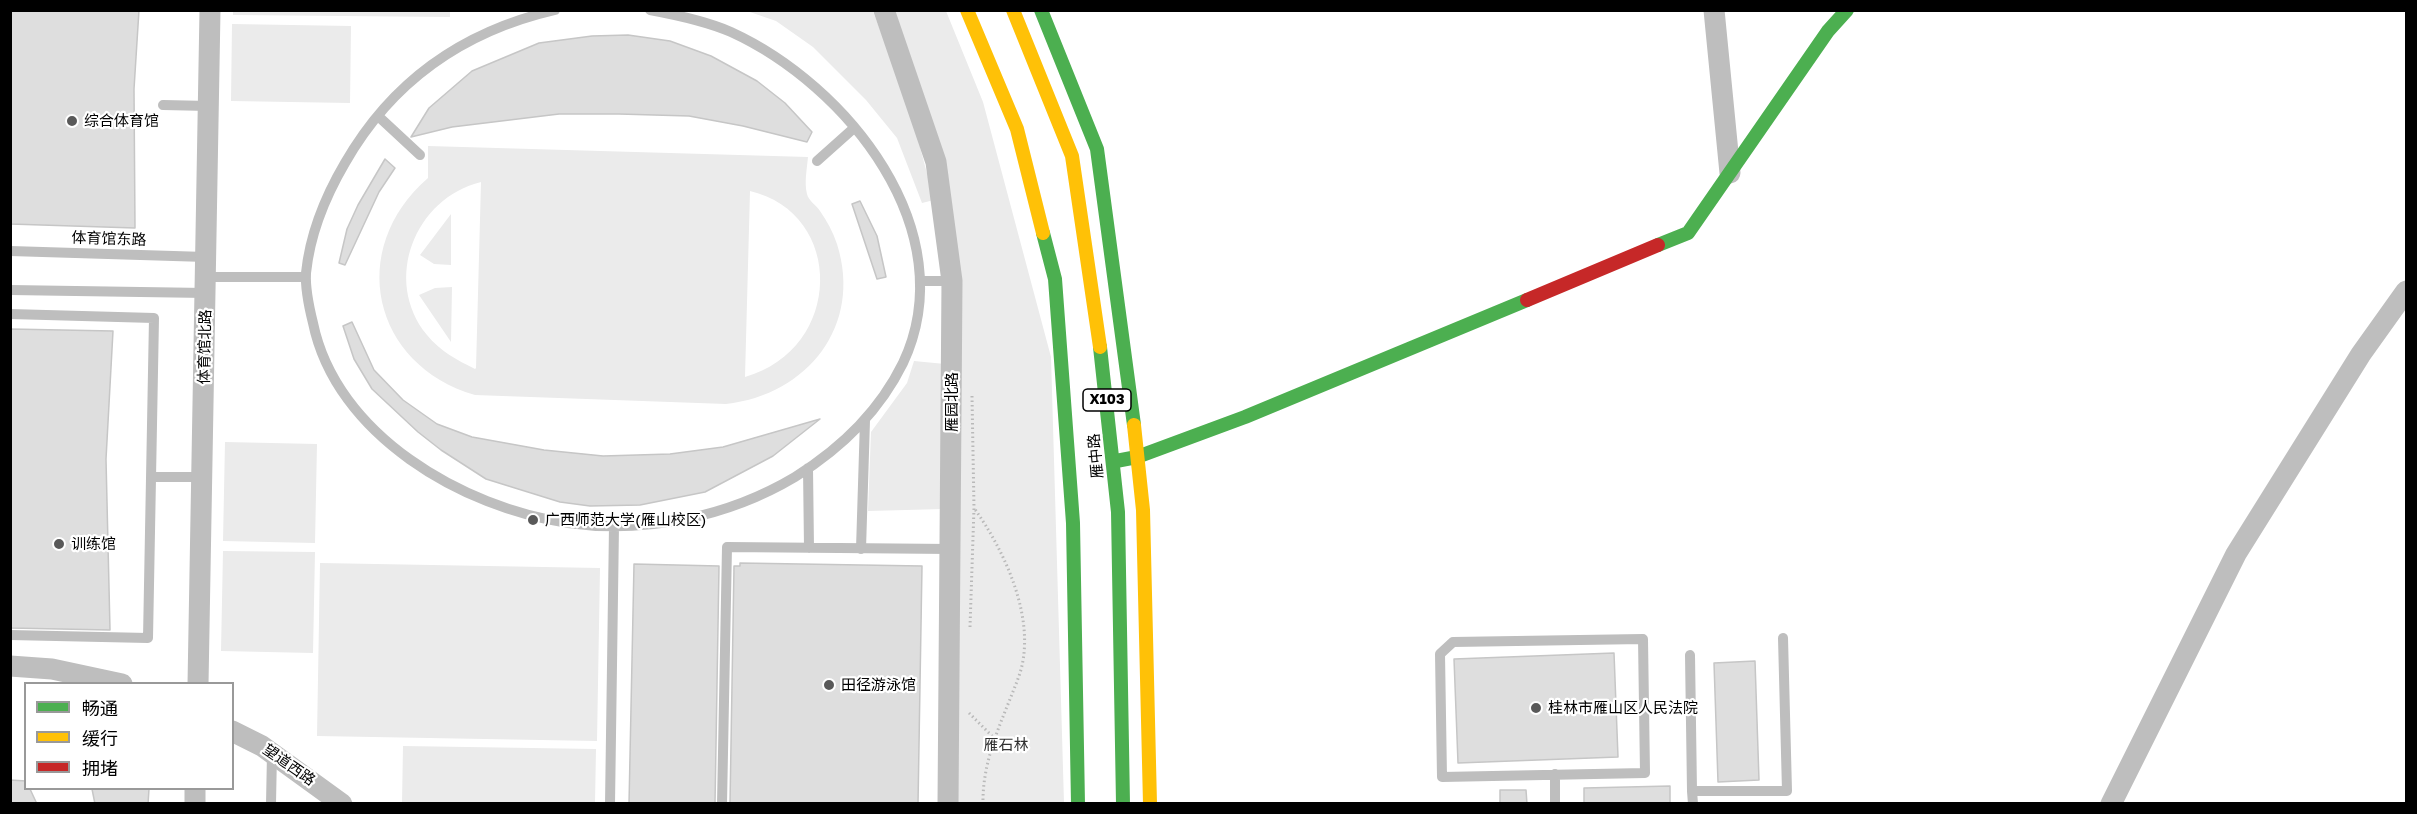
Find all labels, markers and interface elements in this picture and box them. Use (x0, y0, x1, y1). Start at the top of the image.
place label: 综合体育馆 (84, 112, 159, 130)
marker: 综合体育馆 (65, 114, 79, 128)
street label: 体育馆东路 (71, 229, 147, 249)
street label: 体育馆北路 (195, 309, 215, 385)
street label: 雁园北路 (943, 372, 961, 432)
road number: X103 (1083, 389, 1131, 411)
street label: 雁中路 (1085, 433, 1107, 479)
place label: 广西师范大学(雁山校区) (545, 511, 706, 529)
marker: 广西师范大学(雁山校区) (526, 513, 540, 527)
place label: 训练馆 (71, 535, 116, 553)
marker: 训练馆 (52, 537, 66, 551)
place label: 田径游泳馆 (841, 676, 916, 694)
marker: 田径游泳馆 (822, 678, 836, 692)
legend (24, 682, 234, 790)
text: 畅通 (82, 697, 118, 719)
place label: 桂林市雁山区人民法院 (1548, 699, 1698, 717)
marker: 桂林市雁山区人民法院 (1529, 701, 1543, 715)
text: 缓行 (82, 727, 118, 749)
park label: 雁石林 (984, 736, 1028, 754)
street label: 望道西路 (259, 740, 319, 790)
text: 拥堵 (82, 757, 118, 779)

